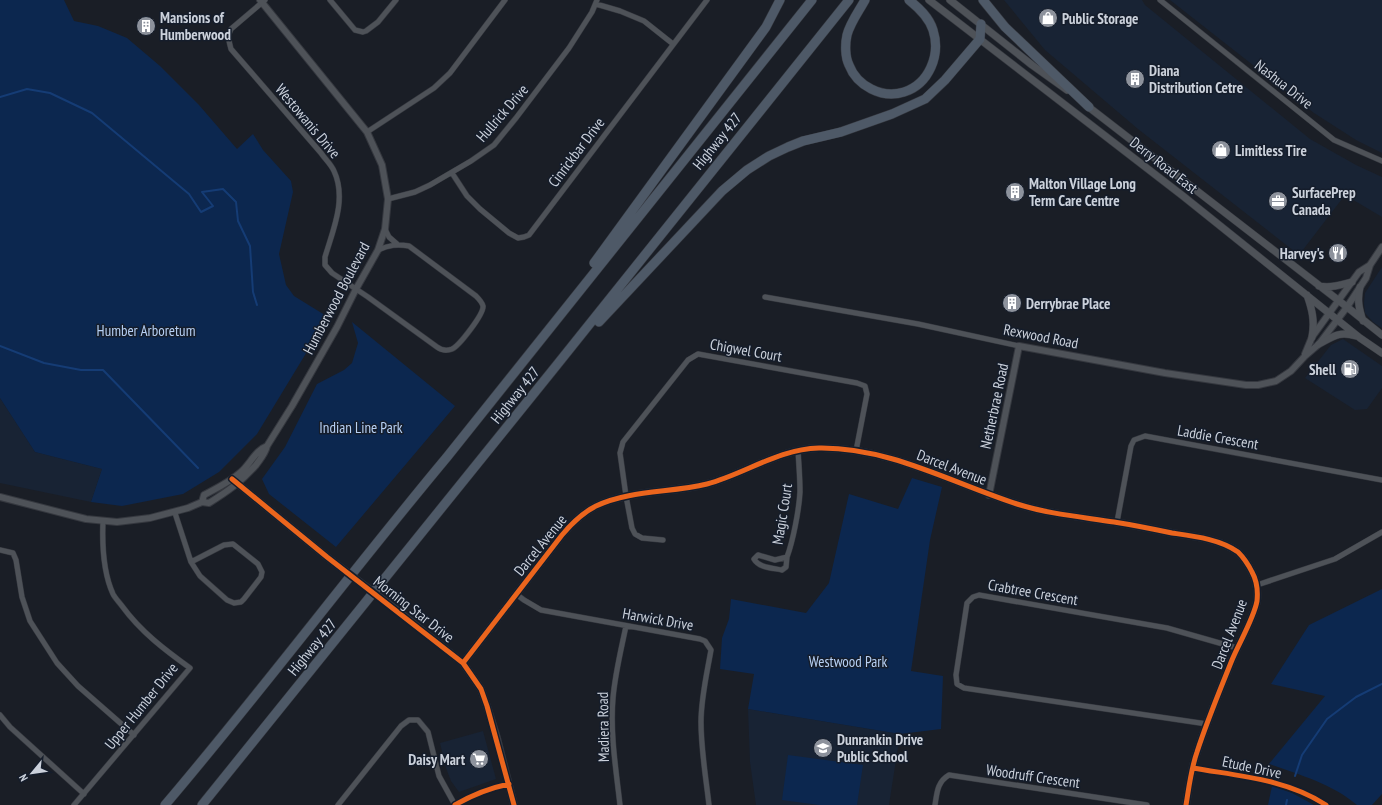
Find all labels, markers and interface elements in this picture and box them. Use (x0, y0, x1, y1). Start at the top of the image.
shop icon: Public Storage (1037, 7, 1059, 29)
place label: Mansions of Humberwood (160, 8, 231, 44)
place label: Public Storage (1062, 9, 1138, 28)
building icon: Mansions of Humberwood (135, 15, 157, 37)
street label: Nashua Drive (1251, 55, 1317, 113)
place label: Diana Distribution Cetre (1149, 61, 1243, 97)
building icon: Diana Distribution Cetre (1124, 68, 1146, 90)
street label: Westowanis Drive (271, 80, 345, 162)
street label: Hullrick Drive (472, 80, 532, 146)
street label: Highway 427 (688, 109, 746, 173)
street label: Cinrickbar Drive (544, 113, 608, 191)
street label: Derry Road East (1126, 133, 1202, 197)
shop icon: Limitless Tire (1210, 139, 1232, 161)
place label: Limitless Tire (1235, 141, 1307, 160)
place label: Malton Village Long Term Care Centre (1029, 174, 1136, 210)
building icon: Malton Village Long Term Care Centre (1004, 181, 1026, 203)
place label: SurfacePrep Canada (1292, 183, 1356, 219)
office icon: SurfacePrep Canada (1267, 190, 1289, 212)
street label: Humberwood Boulevard (298, 239, 374, 357)
restaurant icon: Harvey's (1327, 242, 1349, 264)
place label: Harvey's (1280, 244, 1324, 263)
building icon: Derrybrae Place (1001, 292, 1023, 314)
place label: Derrybrae Place (1026, 294, 1110, 313)
street label: Rexwood Road (1002, 319, 1080, 353)
park label: Humber Arboretum (97, 321, 195, 340)
street label: Chigwel Court (708, 334, 784, 366)
fuel station icon: Shell (1339, 358, 1361, 380)
place label: Shell (1309, 360, 1336, 379)
street label: Netherbrae Road (976, 362, 1012, 450)
street label: Highway 427 (486, 363, 544, 427)
park label: Indian Line Park (319, 418, 403, 437)
street label: Laddie Crescent (1176, 421, 1260, 453)
street label: Darcel Avenue (914, 445, 990, 489)
street label: Magic Court (768, 482, 796, 546)
street label: Darcel Avenue (509, 510, 571, 580)
street label: Morning Star Drive (370, 572, 458, 646)
street label: Crabtree Crescent (987, 575, 1079, 609)
street label: Darcel Avenue (1207, 596, 1251, 672)
street label: Harwick Drive (621, 603, 695, 635)
street label: Highway 427 (283, 615, 341, 679)
park label: Westwood Park (809, 652, 887, 671)
street label: Upper Humber Drive (100, 659, 182, 753)
street label: Madiera Road (593, 692, 613, 762)
place label: Dunrankin Drive Public School (837, 730, 923, 766)
school or university icon: Dunrankin Drive Public School (812, 737, 834, 759)
supermarket icon: Daisy Mart (468, 748, 490, 770)
place label: Daisy Mart (408, 750, 466, 769)
street label: Etude Drive (1221, 751, 1283, 783)
north arrow (12, 753, 52, 793)
street label: Woodruff Crescent (985, 760, 1081, 792)
text: N (16, 772, 31, 784)

